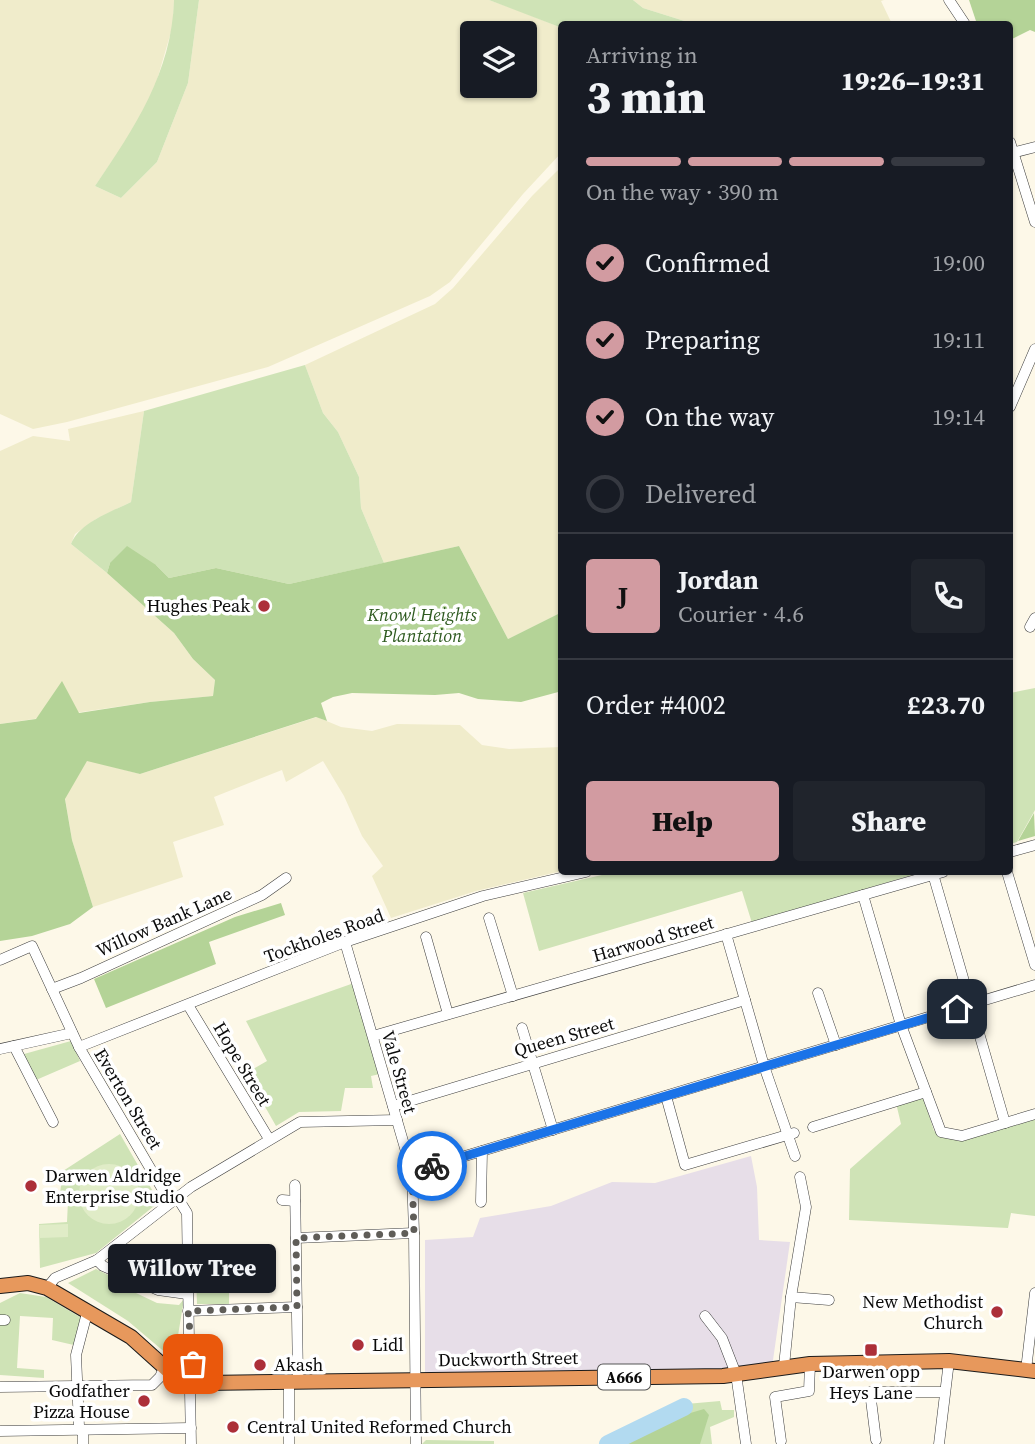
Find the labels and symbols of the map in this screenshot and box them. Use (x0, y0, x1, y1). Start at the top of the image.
place label: Hughes Peak (146, 593, 250, 618)
marker: Hughes Peak (256, 598, 272, 614)
park label: Knowl Heights Plantation (366, 602, 477, 648)
street label: Willow Bank Lane (92, 880, 236, 963)
street label: Tockholes Road (260, 902, 387, 969)
street label: Harwood Street (589, 909, 716, 968)
pin (927, 979, 987, 1039)
street label: Queen Street (511, 1010, 617, 1063)
street label: Hope Street (208, 1017, 277, 1111)
street label: Vale Street (376, 1028, 423, 1116)
street label: Everton Street (88, 1044, 168, 1154)
courier (397, 1131, 467, 1201)
place label: Darwen Aldridge Enterprise Studio (45, 1163, 185, 1209)
marker: Darwen Aldridge Enterprise Studio (23, 1178, 39, 1194)
callout: Willow Tree (109, 1245, 277, 1294)
place label: New Methodist Church (862, 1289, 983, 1335)
marker: New Methodist Church (989, 1304, 1005, 1320)
place label: Lidl (372, 1332, 404, 1357)
pin (163, 1334, 223, 1394)
marker: Lidl (350, 1337, 366, 1353)
marker: Darwen opp Heys Lane (863, 1342, 879, 1358)
street label: Duckworth Street (438, 1345, 578, 1372)
place label: Akash (274, 1352, 324, 1377)
marker: Akash (252, 1357, 268, 1373)
place label: Darwen opp Heys Lane (822, 1359, 920, 1405)
road number: A666 (598, 1364, 650, 1390)
place label: Godfather Pizza House (33, 1378, 130, 1424)
marker: Godfather Pizza House (136, 1393, 152, 1409)
place label: Central United Reformed Church (247, 1414, 512, 1439)
marker: Central United Reformed Church (225, 1419, 241, 1435)

